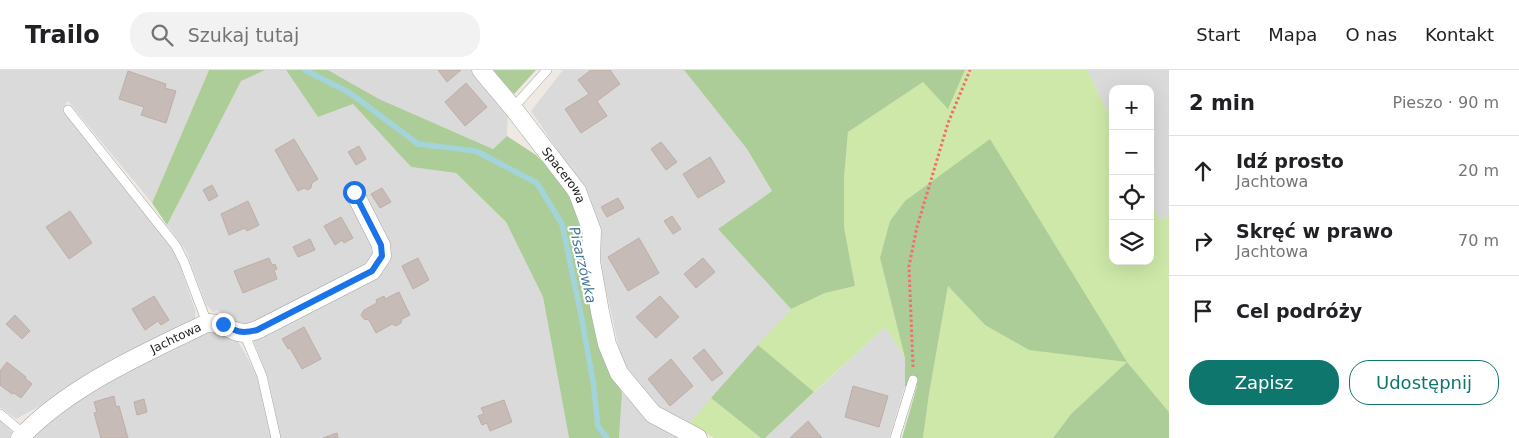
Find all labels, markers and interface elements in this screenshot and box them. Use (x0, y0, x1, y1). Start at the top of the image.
search box (130, 12, 480, 57)
text: Trailo (25, 21, 100, 49)
icon: search (148, 21, 176, 49)
text: Szukaj tutaj (188, 24, 299, 46)
text: Start (1196, 24, 1240, 45)
text: Mapa (1268, 24, 1317, 45)
text: O nas (1345, 24, 1397, 45)
text: Kontakt (1425, 24, 1494, 45)
map controls (1109, 85, 1154, 265)
button: + (1109, 85, 1154, 130)
text: 2 min (1189, 91, 1255, 115)
text: Pieszo · 90 m (1393, 93, 1499, 112)
button: − (1109, 130, 1154, 175)
street label: Spacerowa (539, 144, 588, 205)
text: Idź prosto (1236, 150, 1344, 172)
icon: ahead (1189, 157, 1217, 185)
text: 20 m (1458, 161, 1499, 180)
text: Jachtowa (1236, 172, 1308, 191)
button: locate (1109, 175, 1154, 220)
route start (343, 181, 366, 204)
button: layers (1109, 220, 1154, 265)
text: Skręć w prawo (1236, 220, 1393, 242)
water label: Pisarzówka (566, 225, 600, 305)
icon: right (1189, 227, 1217, 255)
text: 70 m (1458, 231, 1499, 250)
text: Jachtowa (1236, 242, 1308, 261)
icon: arrive (1189, 297, 1217, 325)
text: Cel podróży (1236, 300, 1362, 322)
route end (212, 313, 235, 336)
street label: Jachtowa (147, 320, 203, 357)
button: Zapisz (1189, 360, 1339, 405)
button: Udostępnij (1349, 360, 1499, 405)

